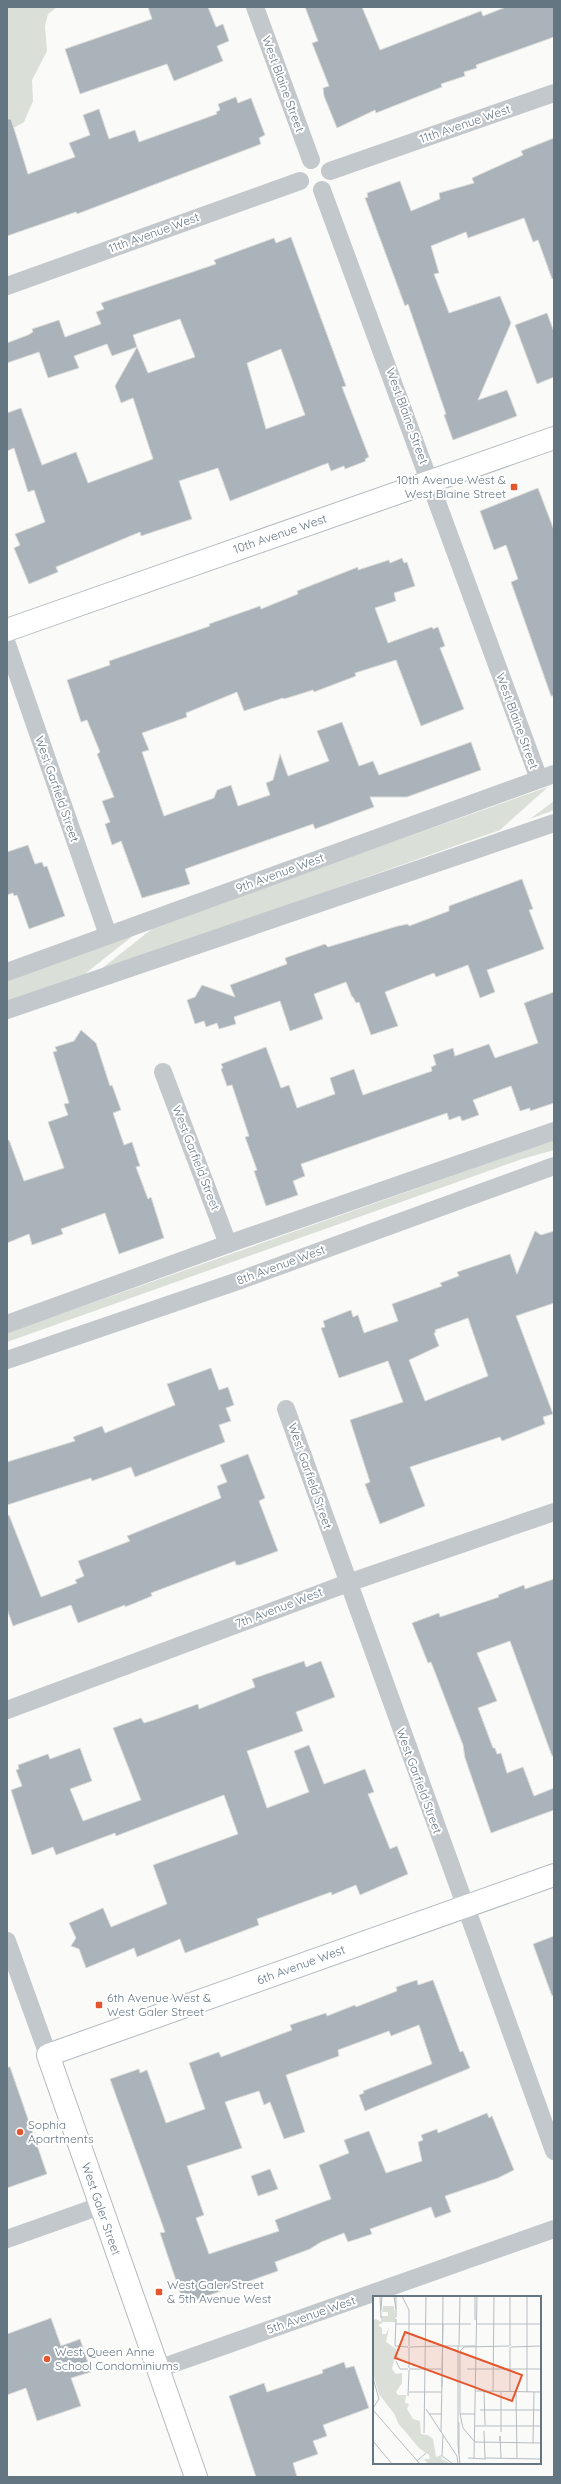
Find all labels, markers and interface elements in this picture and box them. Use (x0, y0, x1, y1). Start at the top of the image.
street label: West Blaine Street (259, 34, 308, 134)
street label: 11th Avenue West (417, 101, 512, 146)
street label: 11th Avenue West (107, 209, 201, 256)
street label: West Blaine Street (383, 366, 432, 466)
place label: 10th Avenue West & West Blaine Street (397, 472, 506, 501)
marker: 10th Avenue West & West Blaine Street (509, 482, 519, 492)
street label: 10th Avenue West (231, 510, 329, 557)
street label: West Blaine Street (493, 671, 542, 771)
street label: West Garfield Street (32, 734, 83, 844)
street label: 9th Avenue West (234, 850, 326, 895)
street label: West Garfield Street (170, 1103, 223, 1212)
street label: 8th Avenue West (235, 1242, 327, 1287)
street label: West Garfield Street (285, 1421, 336, 1531)
street label: 7th Avenue West (233, 1584, 325, 1631)
street label: West Garfield Street (393, 1726, 446, 1836)
street label: 6th Avenue West (255, 1942, 347, 1987)
place label: 6th Avenue West & West Galer Street (107, 1990, 211, 2019)
marker: 6th Avenue West & West Galer Street (94, 2000, 104, 2010)
place label: Sophia Apartments (28, 2117, 94, 2146)
marker: Sophia Apartments (15, 2127, 25, 2137)
street label: West Galer Street (79, 2161, 124, 2257)
place label: West Galer Street & 5th Avenue West (167, 2277, 271, 2306)
marker: West Galer Street & 5th Avenue West (154, 2287, 164, 2297)
street label: 5th Avenue West (264, 2292, 357, 2337)
inset map (373, 2296, 541, 2464)
place label: West Queen Anne School Condominiums (55, 2344, 179, 2373)
marker: West Queen Anne School Condominiums (42, 2354, 52, 2364)

